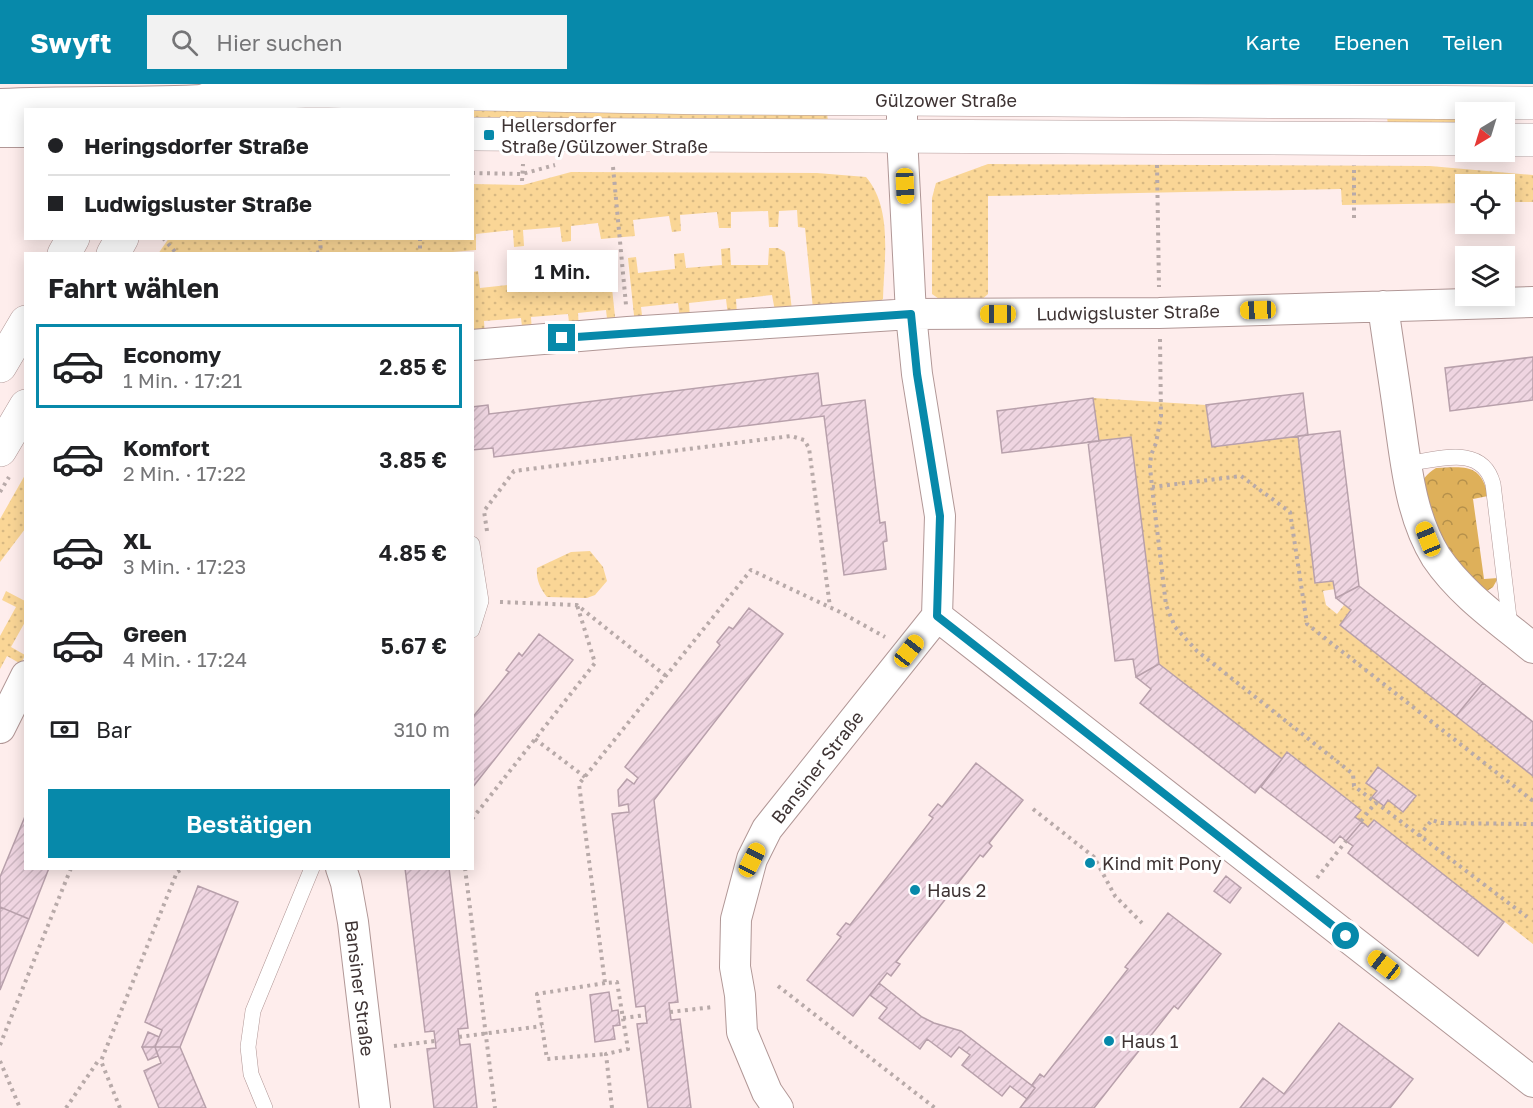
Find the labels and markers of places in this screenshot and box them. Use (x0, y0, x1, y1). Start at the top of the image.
place label: Hellersdorfer Straße/Gülzower Straße (501, 114, 708, 157)
marker: Hellersdorfer Straße/Gülzower Straße (482, 128, 496, 142)
place label: Kind mit Pony (1102, 852, 1222, 874)
marker: Kind mit Pony (1083, 856, 1097, 870)
place label: Haus 2 (927, 879, 986, 901)
marker: Haus 2 (908, 883, 922, 897)
place label: Haus 1 (1121, 1030, 1179, 1052)
marker: Haus 1 (1102, 1034, 1116, 1048)

